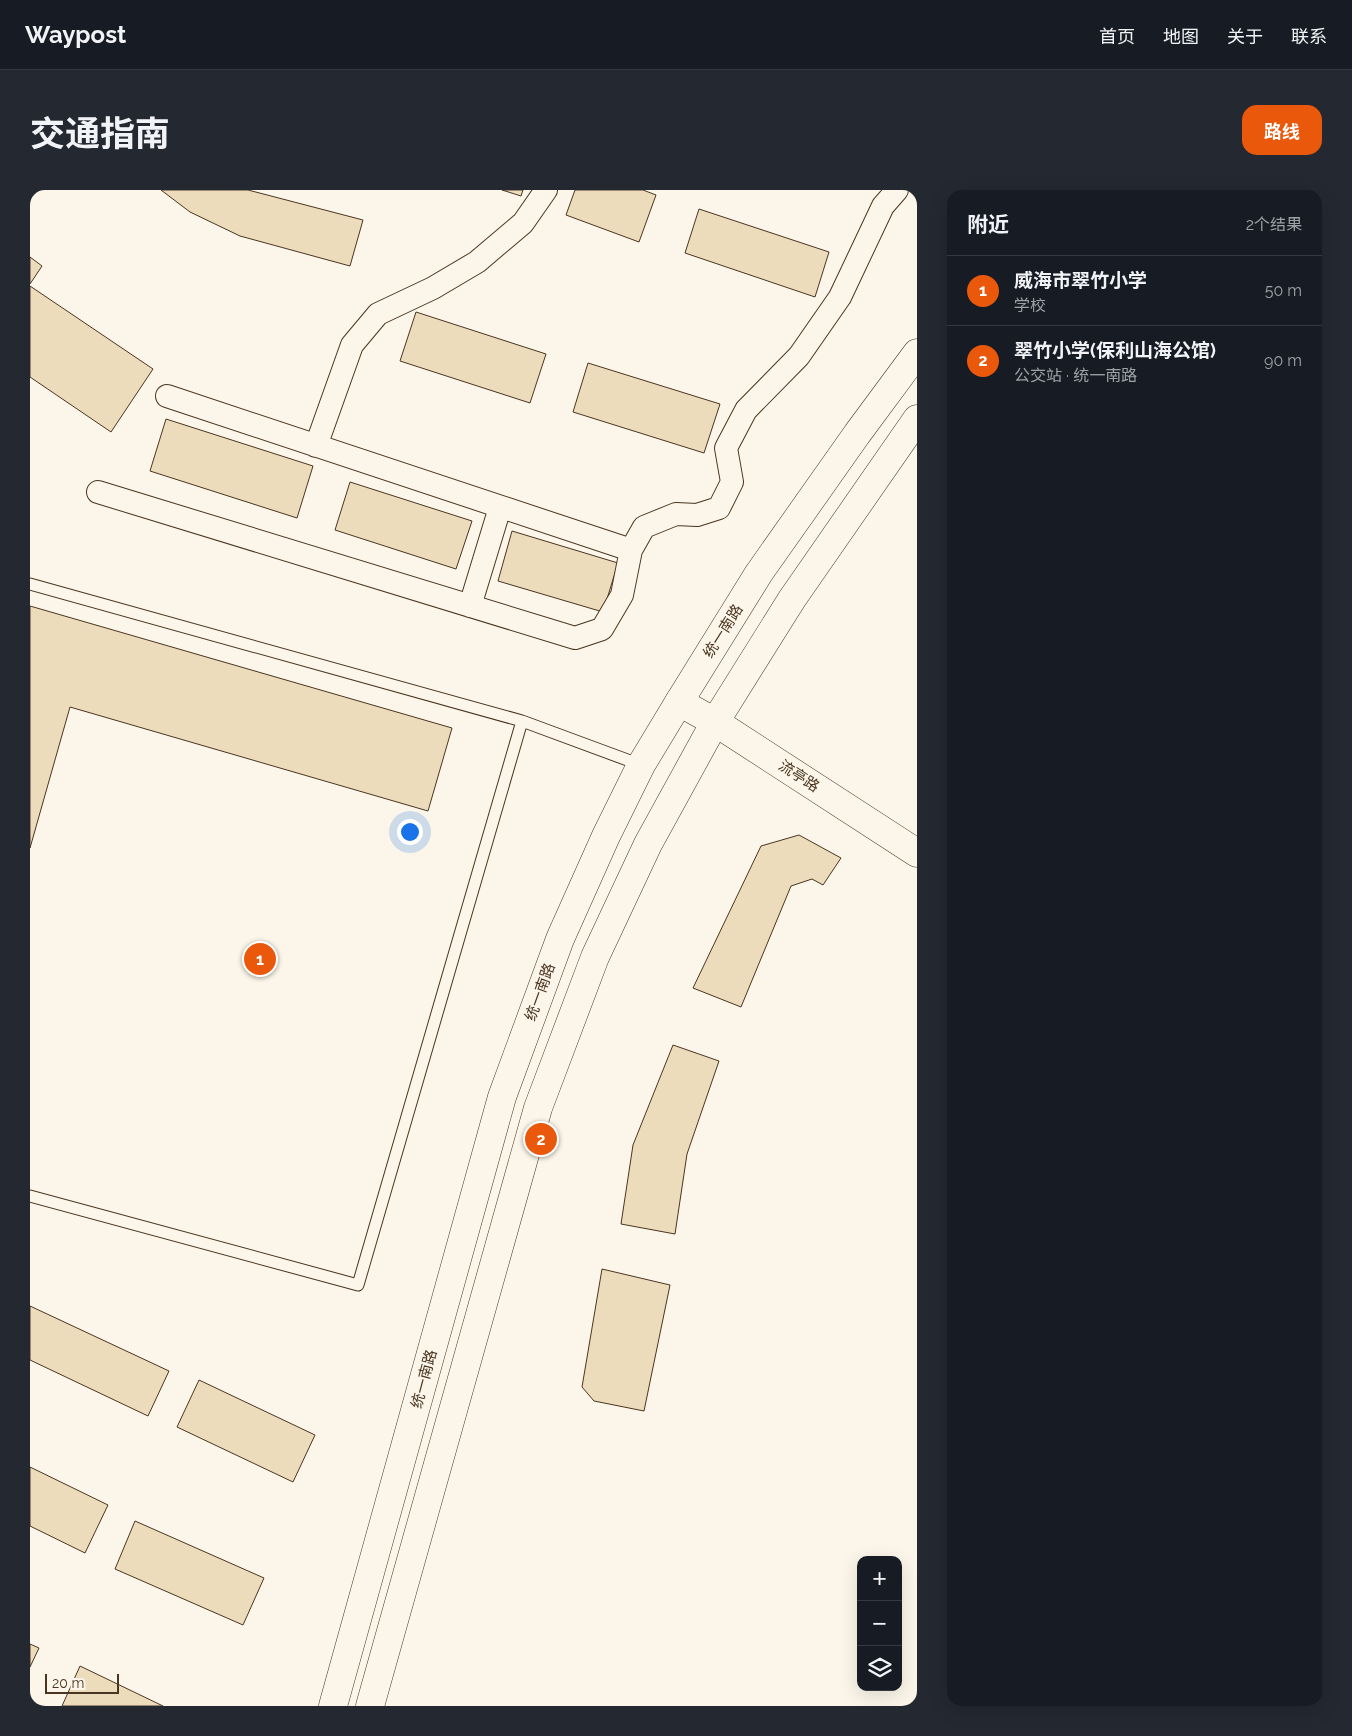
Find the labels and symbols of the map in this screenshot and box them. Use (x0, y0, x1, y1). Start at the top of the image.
street label: 统一南路 (699, 601, 747, 661)
street label: 流亭路 (775, 756, 823, 796)
your location (397, 819, 423, 845)
pin: 1 (244, 940, 276, 978)
street label: 统一南路 (521, 961, 559, 1023)
pin: 2 (525, 1120, 557, 1158)
street label: 统一南路 (408, 1348, 440, 1410)
scale bar (45, 1671, 119, 1694)

